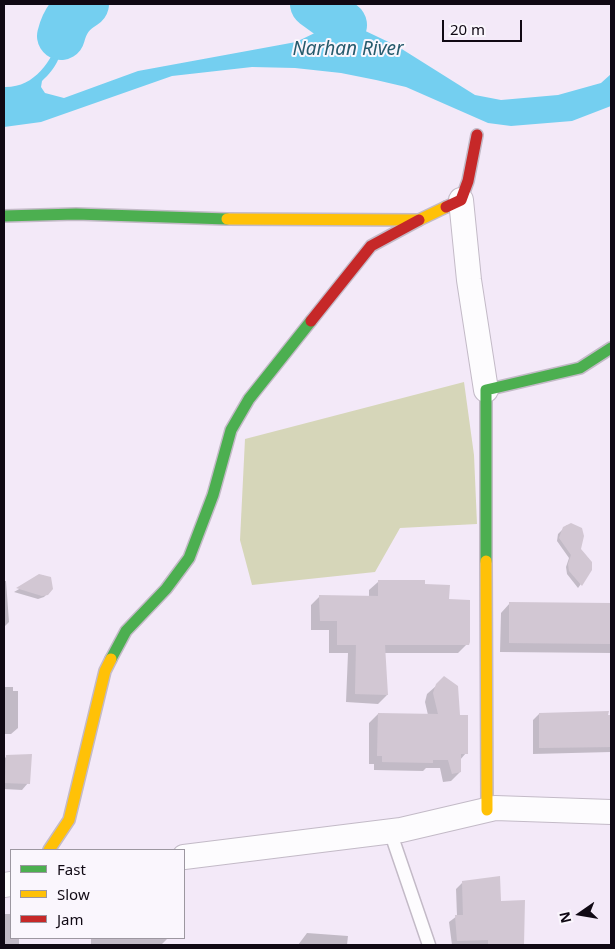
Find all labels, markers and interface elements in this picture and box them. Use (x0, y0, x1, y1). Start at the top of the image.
scale bar (445, 10, 525, 42)
text: 20 m (450, 19, 485, 39)
water label: Narhan River (292, 39, 404, 61)
legend (10, 849, 185, 939)
text: Fast (57, 859, 86, 879)
text: Slow (57, 884, 90, 904)
north arrow (555, 889, 605, 939)
text: Jam (57, 909, 84, 929)
text: N (554, 910, 575, 925)

